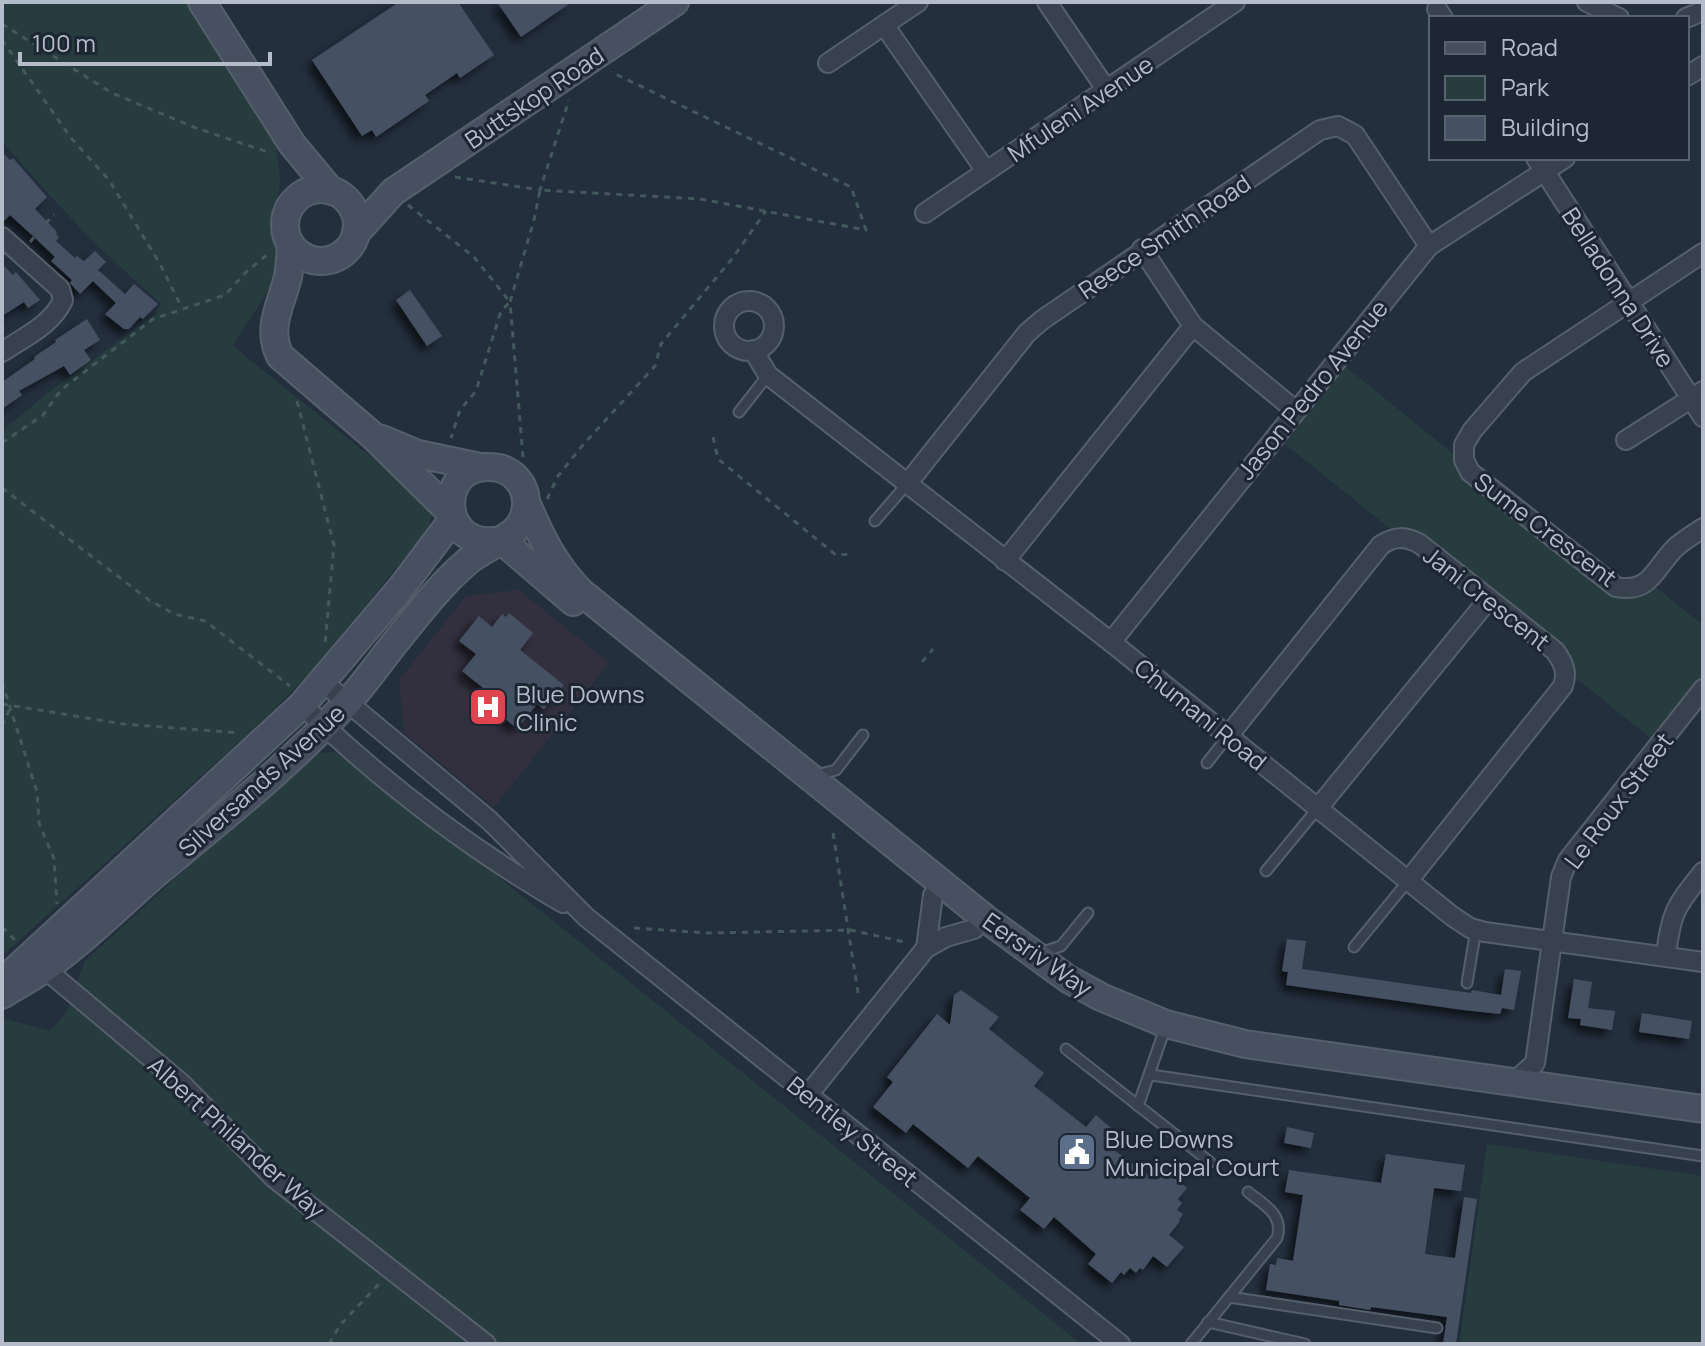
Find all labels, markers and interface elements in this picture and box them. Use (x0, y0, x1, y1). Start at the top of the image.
scale bar (20, 16, 270, 66)
legend (1429, 16, 1689, 160)
text: 100 m (32, 26, 96, 59)
text: Road (1501, 30, 1558, 63)
street label: Buttskop Road (458, 38, 610, 156)
street label: Mfuleni Avenue (1001, 47, 1159, 169)
text: Park (1501, 70, 1550, 103)
text: Building (1501, 110, 1589, 143)
street label: Reece Smith Road (1071, 166, 1257, 306)
street label: Belladonna Drive (1555, 201, 1683, 373)
street label: Jason Pedro Avenue (1229, 292, 1395, 486)
street label: Sume Crescent (1468, 464, 1624, 594)
street label: Jani Crescent (1417, 538, 1557, 658)
street label: Chumani Road (1128, 651, 1274, 777)
place label: Blue Downs Clinic (516, 677, 645, 738)
hospital icon: Blue Downs Clinic (467, 686, 509, 728)
street label: Silversands Avenue (171, 696, 351, 864)
street label: Le Roux Street (1556, 725, 1680, 875)
street label: Eersriv Way (977, 904, 1100, 1004)
street label: Albert Philander Way (141, 1048, 333, 1226)
street label: Bentley Street (781, 1068, 925, 1194)
place label: Blue Downs Municipal Court (1105, 1122, 1280, 1183)
public building icon: Blue Downs Municipal Court (1056, 1131, 1098, 1173)

